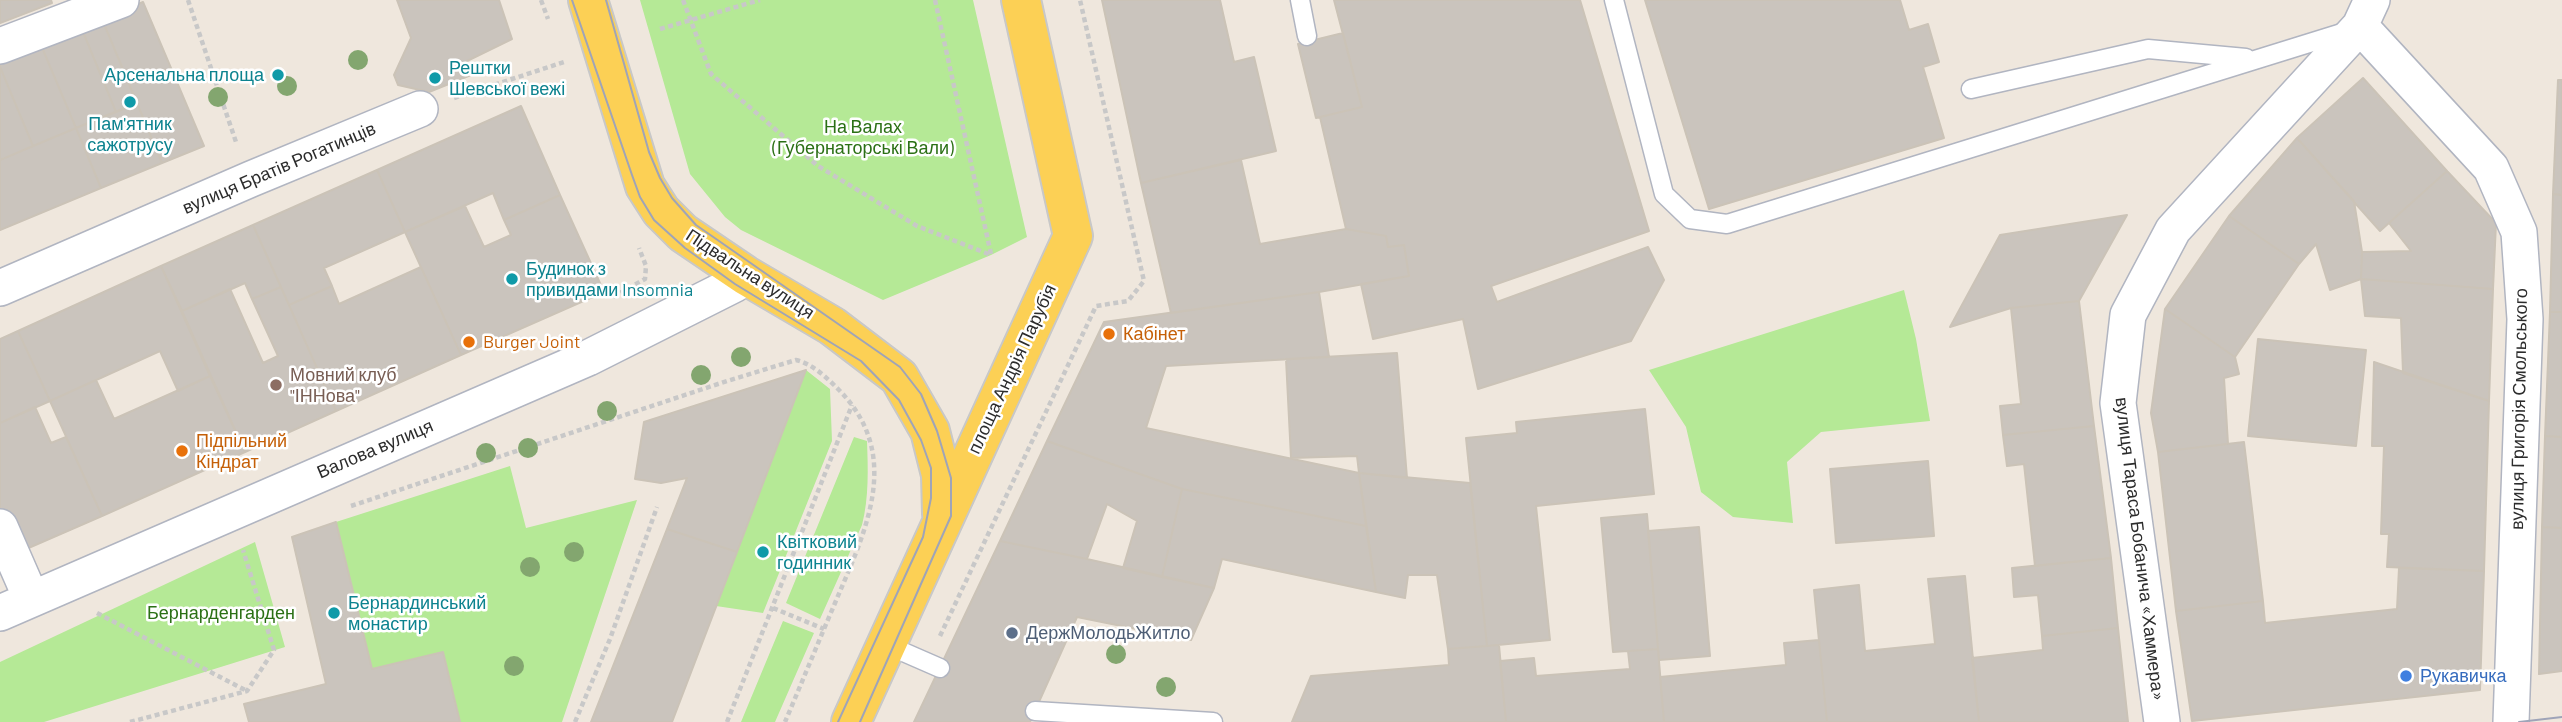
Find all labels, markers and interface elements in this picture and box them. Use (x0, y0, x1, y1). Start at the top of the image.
place label: Рештки Шевської вежі (449, 57, 565, 100)
place label: Арсенальна площа (104, 64, 264, 86)
marker: Арсенальна площа (270, 67, 286, 83)
marker: Рештки Шевської вежі (427, 70, 443, 86)
marker: Пам'ятник сажотрусу (122, 94, 138, 110)
place label: Пам'ятник сажотрусу (87, 113, 173, 156)
park label: На Валах (Губернаторські Вали) (772, 116, 954, 158)
street label: вулиця Братів Рогатинців (179, 117, 379, 219)
street label: Підвальна вулиця (682, 224, 818, 324)
place label: Будинок з привидами Insomnia (526, 258, 693, 300)
marker: Будинок з привидами Insomnia (504, 271, 520, 287)
street label: площа Андрія Парубія (963, 281, 1061, 457)
street label: вулиця Григорія Смольського (2506, 288, 2532, 530)
place label: Кабінет (1123, 323, 1185, 345)
marker: Кабінет (1101, 326, 1117, 342)
place label: Burger Joint (483, 331, 580, 353)
marker: Burger Joint (461, 334, 477, 350)
place label: Мовний клуб "ІННова" (290, 364, 397, 406)
marker: Мовний клуб "ІННова" (268, 377, 284, 393)
street label: вулиця Тараса Бобанича «Хаммера» (2111, 396, 2169, 702)
street label: Валова вулиця (314, 415, 436, 483)
place label: Підпільний Кіндрат (196, 430, 287, 472)
marker: Підпільний Кіндрат (174, 443, 190, 459)
place label: Квітковий годинник (777, 531, 857, 574)
marker: Квітковий годинник (755, 544, 771, 560)
place label: Бернардинський монастир (348, 592, 486, 634)
park label: Бернарденгарден (147, 602, 295, 624)
marker: Бернардинський монастир (326, 605, 342, 621)
place label: ДержМолодьЖитло (1026, 622, 1191, 644)
marker: ДержМолодьЖитло (1004, 625, 1020, 641)
place label: Рукавичка (2420, 665, 2507, 687)
marker: Рукавичка (2398, 668, 2414, 684)

